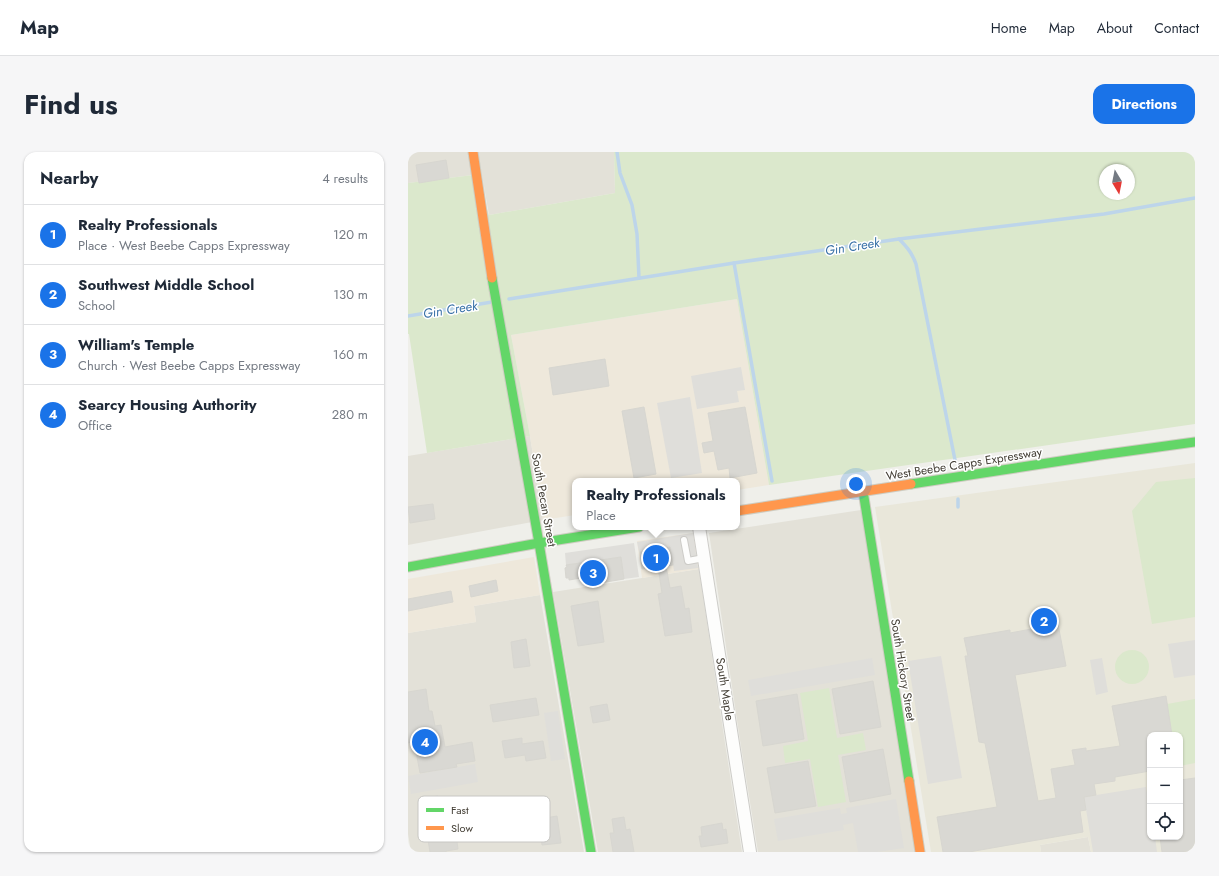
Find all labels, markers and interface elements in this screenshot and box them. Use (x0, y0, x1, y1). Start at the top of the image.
text: Map (20, 14, 59, 41)
text: Home (991, 18, 1027, 38)
text: Map (1049, 18, 1075, 38)
text: About (1097, 18, 1132, 38)
text: Contact (1154, 18, 1199, 38)
text: Find us (24, 84, 118, 125)
button: Directions (1093, 84, 1195, 124)
north arrow (1099, 164, 1135, 200)
text: Nearby (40, 166, 98, 190)
text: 4 results (322, 169, 368, 188)
text: Realty Professionals (78, 214, 217, 236)
text: 1 (50, 225, 56, 244)
text: 120 m (333, 225, 368, 244)
water label: Gin Creek (823, 233, 881, 260)
text: Place · West Beebe Capps Expressway (78, 236, 290, 255)
text: Southwest Middle School (78, 274, 254, 296)
text: 2 (49, 285, 57, 304)
text: 130 m (333, 285, 368, 304)
text: School (78, 296, 115, 315)
water label: Gin Creek (421, 296, 479, 323)
text: William's Temple (78, 334, 194, 356)
text: 3 (49, 345, 57, 364)
text: 160 m (333, 345, 368, 364)
text: Church · West Beebe Capps Expressway (78, 356, 300, 375)
text: Searcy Housing Authority (78, 394, 257, 416)
text: 4 (48, 405, 58, 424)
text: 280 m (332, 405, 368, 424)
text: Office (78, 416, 112, 435)
street label: West Beebe Capps Expressway (885, 443, 1044, 485)
street label: South Pecan Street (527, 452, 561, 548)
your location (846, 474, 866, 494)
popup (572, 478, 740, 530)
text: Realty Professionals (586, 484, 726, 506)
text: Place (586, 506, 616, 525)
pin: 1 (643, 543, 669, 573)
pin: 3 (580, 558, 606, 588)
pin: 2 (1031, 606, 1057, 636)
street label: South Hickory Street (886, 618, 920, 723)
street label: South Maple (711, 656, 739, 722)
pin: 4 (412, 727, 438, 757)
map controls (1147, 732, 1183, 840)
button: + (1147, 732, 1183, 768)
button: − (1147, 768, 1183, 804)
legend (418, 796, 550, 842)
text: Fast (451, 802, 469, 818)
button: locate (1147, 804, 1183, 840)
text: Slow (451, 820, 473, 836)

